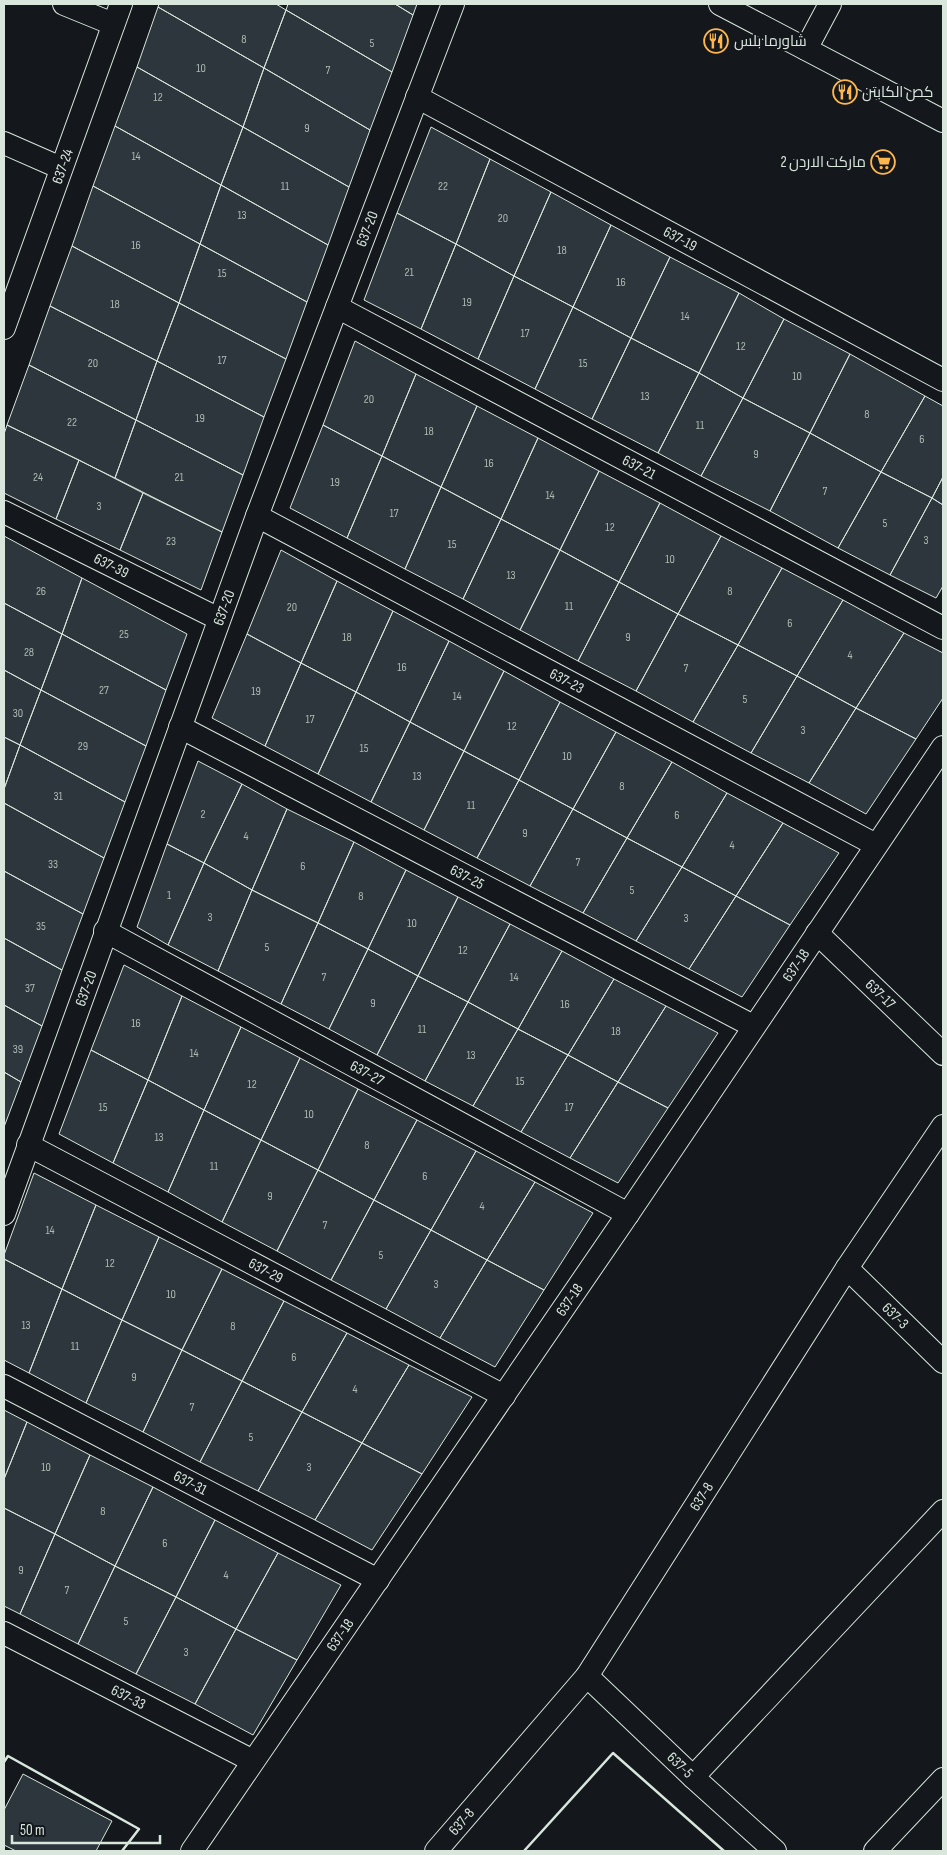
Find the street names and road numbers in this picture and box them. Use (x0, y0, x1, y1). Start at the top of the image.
street label: 637-24 (48, 146, 78, 187)
street label: 637-20 (352, 208, 383, 249)
street label: 637-19 (660, 222, 700, 256)
street label: 637-21 (619, 451, 660, 484)
street label: 637-39 (91, 549, 132, 583)
street label: 637-20 (209, 587, 239, 628)
street label: 637-23 (546, 664, 587, 698)
street label: 637-25 (447, 861, 487, 894)
street label: 637-18 (778, 945, 814, 986)
street label: 637-20 (71, 968, 101, 1009)
street label: 637-17 (861, 975, 899, 1013)
street label: 637-27 (347, 1056, 387, 1090)
street label: 637-29 (245, 1254, 286, 1288)
street label: 637-18 (552, 1280, 588, 1320)
street label: 637-3 (878, 1299, 913, 1333)
street label: 637-31 (170, 1467, 211, 1500)
street label: 637-8 (686, 1479, 718, 1515)
street label: 637-18 (323, 1615, 358, 1655)
street label: 637-33 (108, 1681, 149, 1714)
street label: 637-5 (663, 1748, 697, 1782)
street label: 637-8 (445, 1804, 479, 1839)

